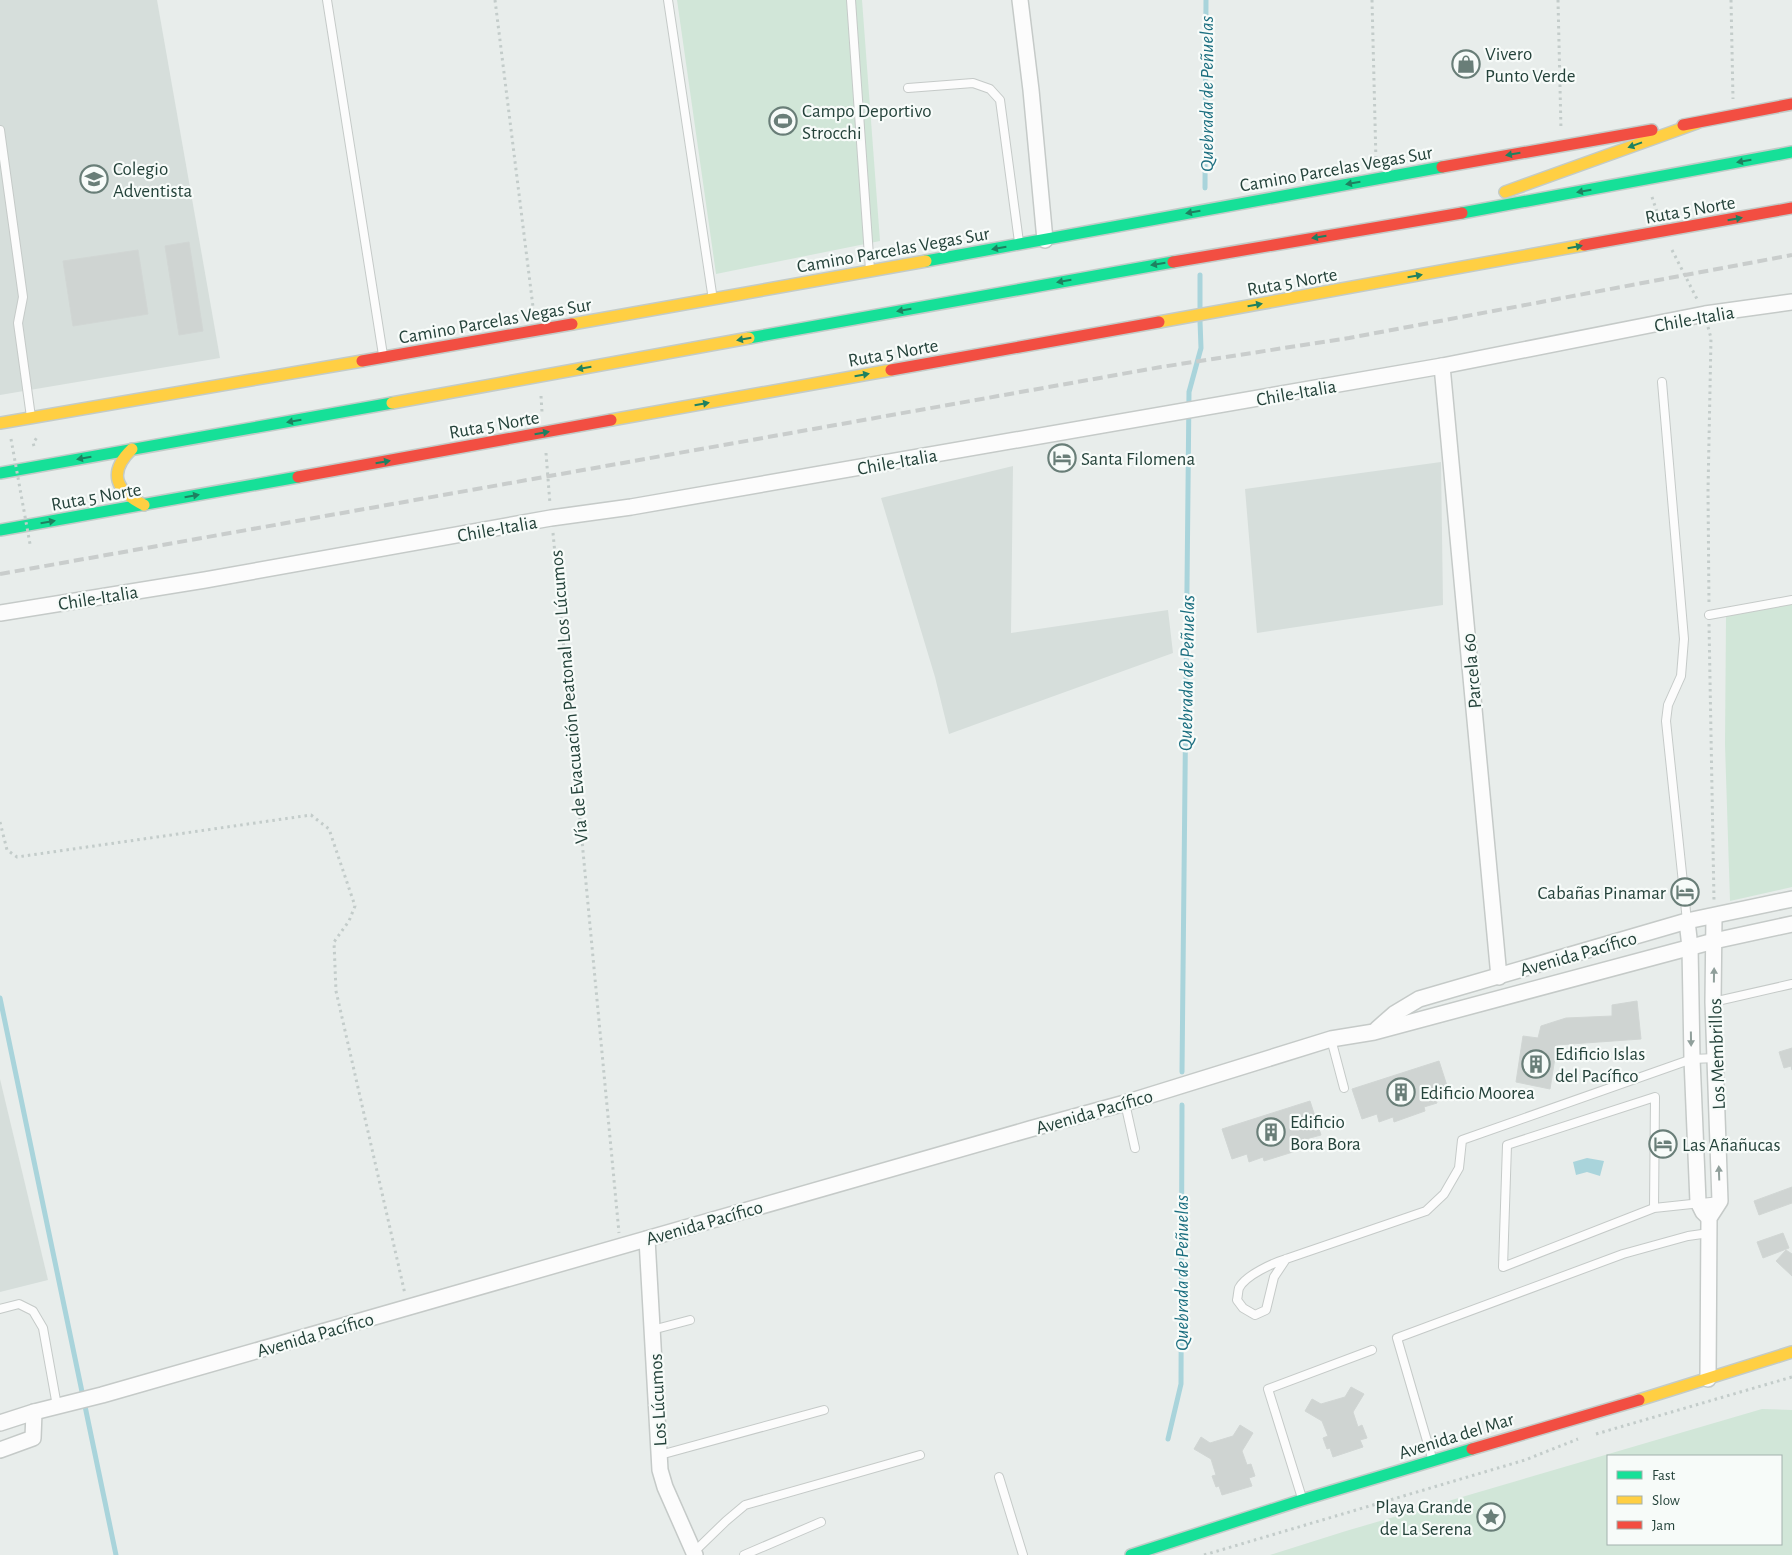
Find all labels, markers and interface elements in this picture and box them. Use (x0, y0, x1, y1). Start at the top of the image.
water label: Quebrada de Peñuelas (1197, 15, 1217, 172)
place label: Vivero Punto Verde (1485, 45, 1576, 86)
shop icon: Vivero Punto Verde (1451, 49, 1481, 79)
place label: Campo Deportivo Strocchi (802, 102, 932, 143)
sports icon: Campo Deportivo Strocchi (768, 106, 798, 136)
one-way arrow (1627, 141, 1642, 149)
street label: Camino Parcelas Vegas Sur (1238, 143, 1434, 196)
one-way arrow (1505, 150, 1521, 158)
one-way arrow (1736, 158, 1752, 166)
place label: Colegio Adventista (113, 160, 193, 201)
school or university icon: Colegio Adventista (79, 164, 109, 194)
one-way arrow (1345, 179, 1361, 187)
one-way arrow (1576, 187, 1592, 195)
street label: Ruta 5 Norte (1644, 193, 1737, 228)
one-way arrow (1185, 209, 1201, 217)
one-way arrow (1728, 214, 1744, 222)
street label: Camino Parcelas Vegas Sur (795, 224, 991, 277)
one-way arrow (1310, 234, 1326, 242)
one-way arrow (1568, 243, 1584, 251)
one-way arrow (991, 244, 1007, 252)
one-way arrow (1150, 261, 1166, 269)
street label: Ruta 5 Norte (1246, 265, 1339, 300)
one-way arrow (1408, 272, 1424, 280)
one-way arrow (1056, 277, 1072, 285)
street label: Camino Parcelas Vegas Sur (397, 295, 593, 348)
one-way arrow (1248, 300, 1264, 308)
street label: Chile-Italia (1653, 303, 1736, 336)
one-way arrow (896, 306, 912, 314)
one-way arrow (736, 335, 752, 343)
street label: Ruta 5 Norte (847, 336, 940, 371)
one-way arrow (577, 364, 592, 372)
one-way arrow (855, 371, 871, 379)
street label: Chile-Italia (1255, 377, 1338, 410)
one-way arrow (695, 400, 711, 408)
street label: Ruta 5 Norte (448, 408, 541, 443)
one-way arrow (286, 417, 302, 425)
one-way arrow (535, 428, 551, 436)
hotel icon: Santa Filomena (1047, 443, 1077, 473)
street label: Chile-Italia (856, 446, 939, 479)
place label: Santa Filomena (1081, 450, 1195, 469)
one-way arrow (75, 454, 91, 462)
one-way arrow (375, 457, 391, 465)
street label: Ruta 5 Norte (50, 480, 143, 515)
one-way arrow (184, 492, 200, 500)
street label: Chile-Italia (456, 513, 539, 546)
one-way arrow (40, 517, 56, 525)
street label: Vía de Evacuación Peatonal Los Lúcumos (547, 549, 592, 845)
street label: Chile-Italia (57, 583, 140, 614)
water label: Quebrada de Peñuelas (1176, 594, 1198, 751)
street label: Parcela 60 (1460, 632, 1485, 709)
hotel icon: Cabañas Pinamar (1670, 877, 1700, 907)
place label: Cabañas Pinamar (1537, 884, 1666, 903)
street label: Avenida Pacífico (1518, 929, 1639, 980)
one-way arrow (1710, 967, 1718, 983)
street label: Los Membrillos (1706, 998, 1729, 1110)
one-way arrow (1687, 1032, 1695, 1048)
place label: Edificio Islas del Pacífico (1555, 1045, 1645, 1086)
building icon: Edificio Islas del Pacífico (1521, 1049, 1551, 1079)
building icon: Edificio Moorea (1386, 1077, 1416, 1107)
place label: Edificio Moorea (1420, 1084, 1535, 1103)
street label: Avenida Pacífico (1034, 1087, 1155, 1138)
place label: Edificio Bora Bora (1290, 1113, 1361, 1154)
building icon: Edificio Bora Bora (1256, 1117, 1286, 1147)
hotel icon: Las Añañucas (1648, 1129, 1678, 1159)
place label: Las Añañucas (1682, 1136, 1780, 1155)
one-way arrow (1715, 1164, 1723, 1180)
water label: Quebrada de Peñuelas (1172, 1194, 1192, 1351)
street label: Avenida Pacífico (644, 1198, 765, 1249)
street label: Avenida Pacífico (255, 1310, 376, 1361)
street label: Los Lúcumos (647, 1353, 670, 1447)
street label: Avenida del Mar (1397, 1410, 1516, 1463)
legend (1607, 1455, 1782, 1545)
text: Fast (1652, 1468, 1676, 1483)
text: Slow (1652, 1493, 1680, 1508)
place label: Playa Grande de La Serena (1375, 1498, 1472, 1539)
place icon: Playa Grande de La Serena (1476, 1502, 1506, 1532)
text: Jam (1652, 1518, 1675, 1533)

